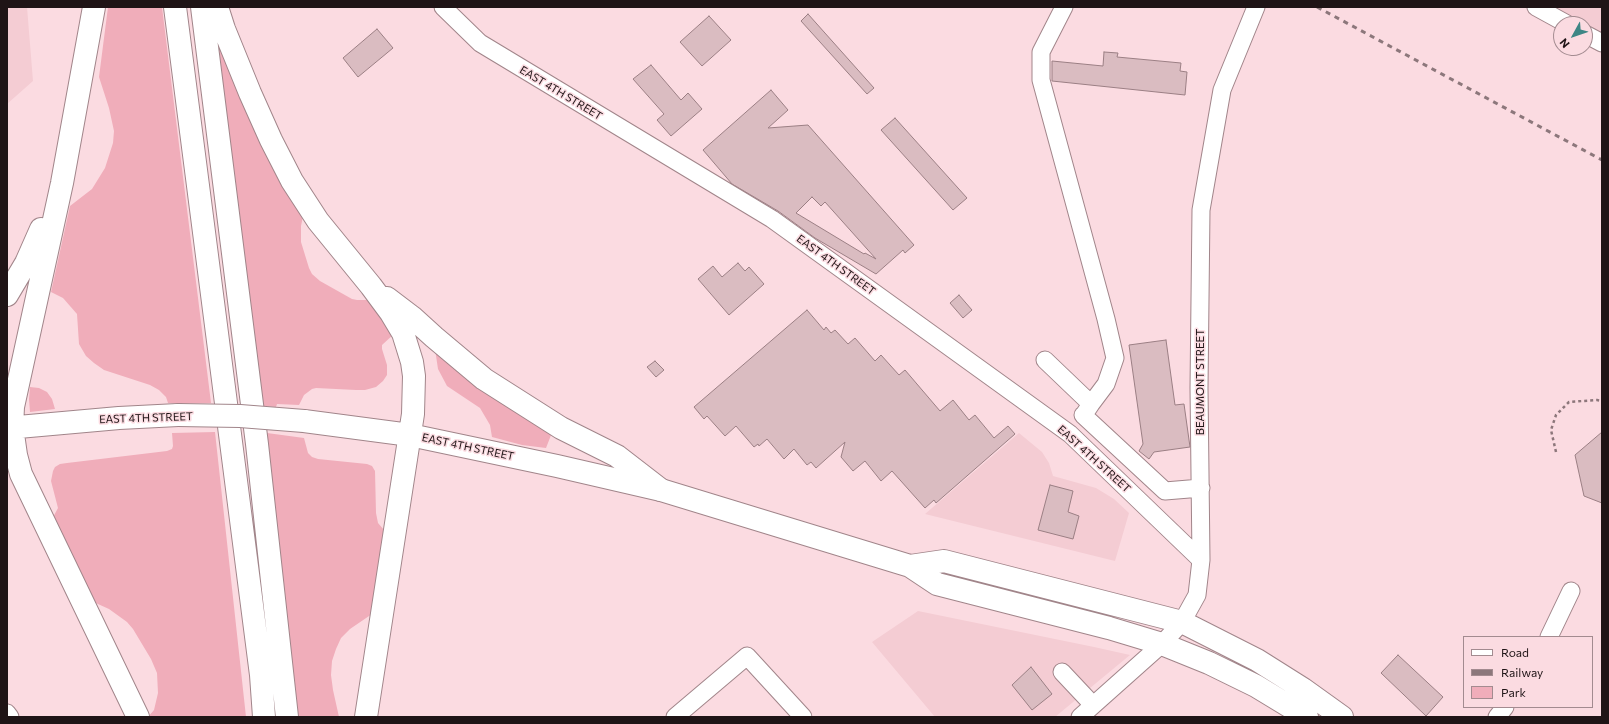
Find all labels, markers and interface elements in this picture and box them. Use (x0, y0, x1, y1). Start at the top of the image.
north arrow (1553, 16, 1593, 56)
text: N (1557, 36, 1572, 51)
street label: EAST 4TH STREET (517, 63, 605, 123)
street label: EAST 4TH STREET (794, 232, 878, 298)
street label: BEAUMONT STREET (1193, 329, 1207, 435)
street label: EAST 4TH STREET (99, 410, 193, 426)
street label: EAST 4TH STREET (1055, 423, 1133, 495)
street label: EAST 4TH STREET (421, 431, 515, 463)
legend (1463, 636, 1593, 708)
text: Road (1501, 645, 1529, 659)
text: Railway (1501, 665, 1543, 679)
text: Park (1501, 685, 1526, 699)

